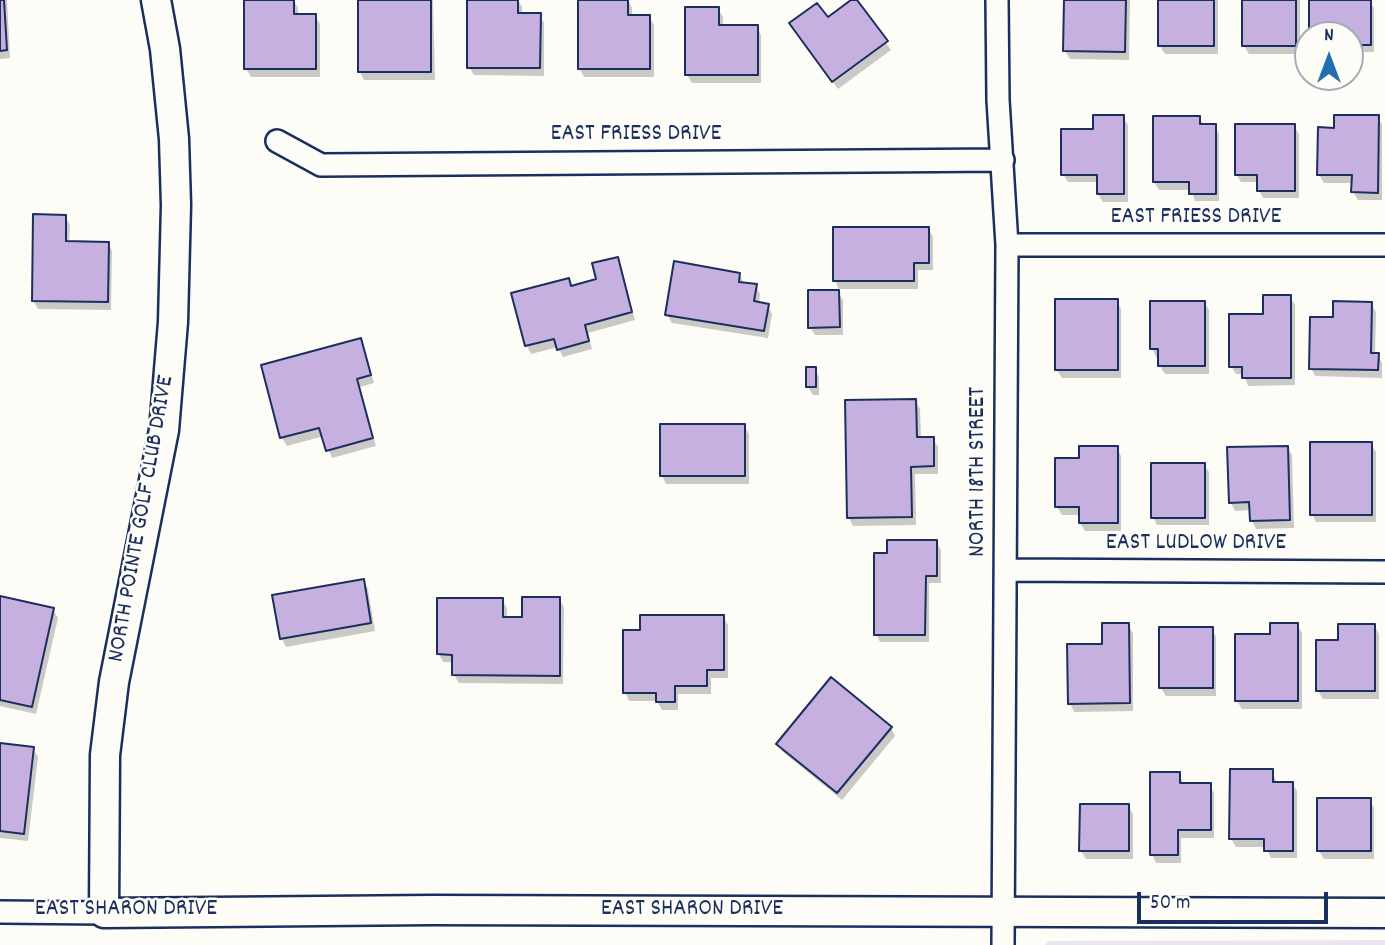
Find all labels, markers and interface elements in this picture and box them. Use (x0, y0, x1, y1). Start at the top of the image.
north arrow (1294, 21, 1364, 91)
text: N (1324, 23, 1334, 50)
street label: EAST FRIESS DRIVE (550, 122, 722, 150)
street label: EAST FRIESS DRIVE (1110, 205, 1282, 233)
street label: NORTH POINTE GOLF CLUB DRIVE (104, 373, 182, 665)
street label: NORTH 18TH STREET (966, 387, 994, 557)
street label: EAST LUDLOW DRIVE (1106, 531, 1286, 559)
scale bar (1140, 878, 1331, 922)
text: 50 m (1150, 889, 1190, 919)
street label: EAST SHARON DRIVE (35, 897, 217, 925)
street label: EAST SHARON DRIVE (601, 897, 783, 925)

